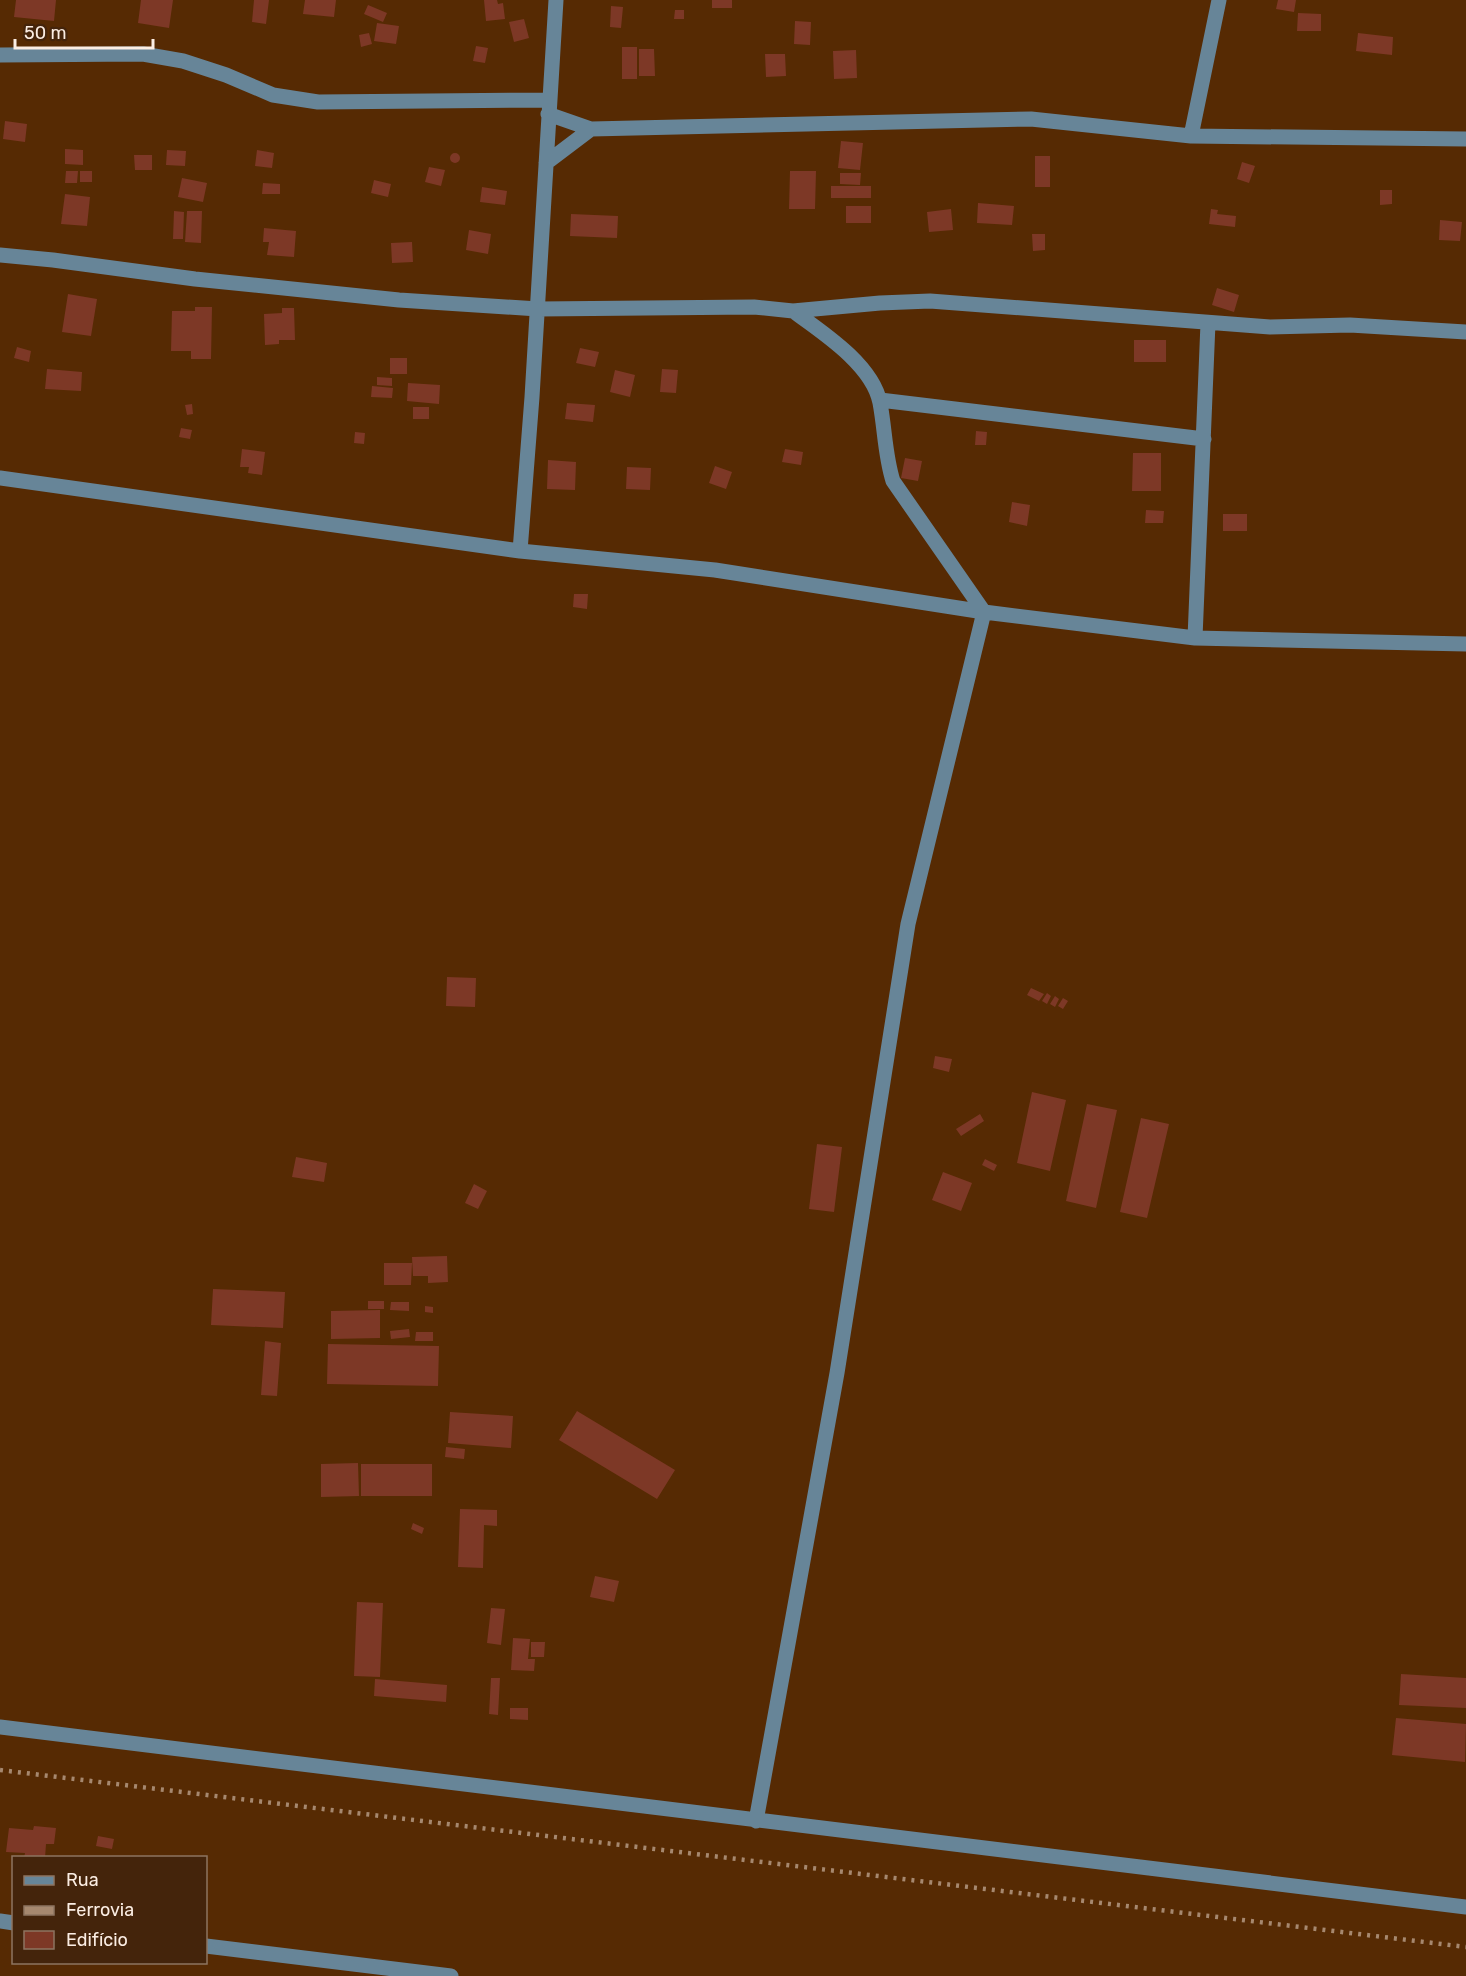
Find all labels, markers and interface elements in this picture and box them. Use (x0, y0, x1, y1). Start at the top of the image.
scale bar (15, 12, 153, 50)
text: 50 m (24, 22, 67, 44)
legend (12, 1856, 207, 1964)
text: Rua (66, 1869, 99, 1891)
text: Ferrovia (66, 1899, 134, 1921)
text: Edifício (66, 1929, 128, 1951)

